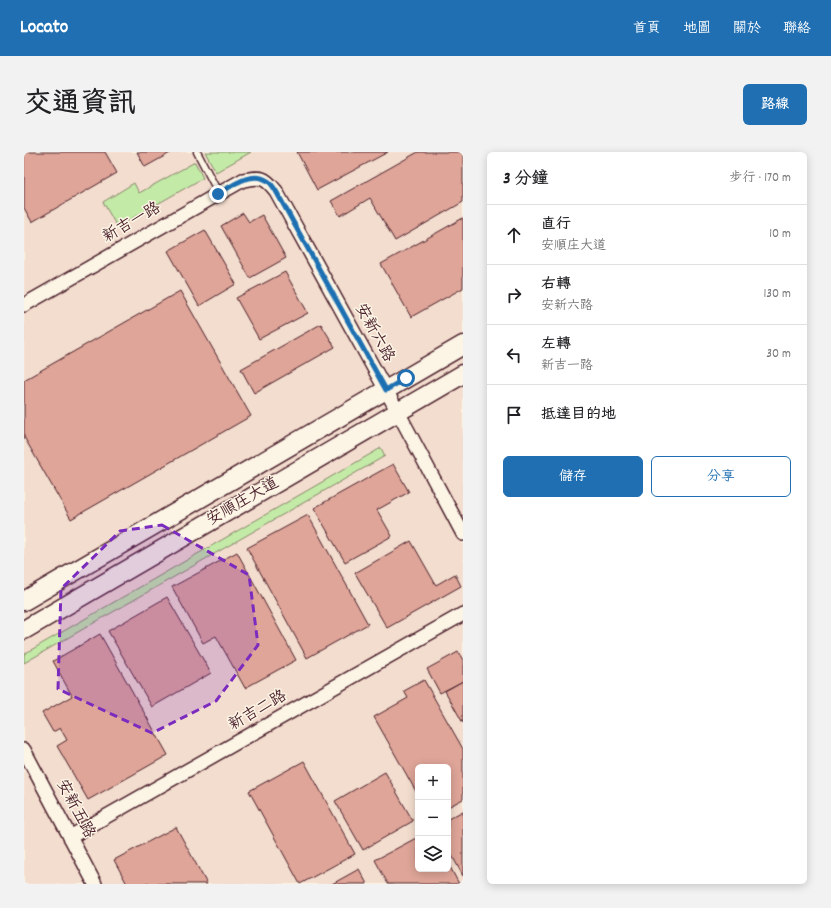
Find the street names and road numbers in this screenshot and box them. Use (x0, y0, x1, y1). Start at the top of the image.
street label: 新吉一路 (99, 197, 165, 249)
street label: 安新六路 (348, 299, 400, 367)
street label: 安順庄大道 (203, 472, 283, 532)
street label: 新吉二路 (225, 685, 291, 737)
street label: 安新五路 (50, 775, 100, 843)

